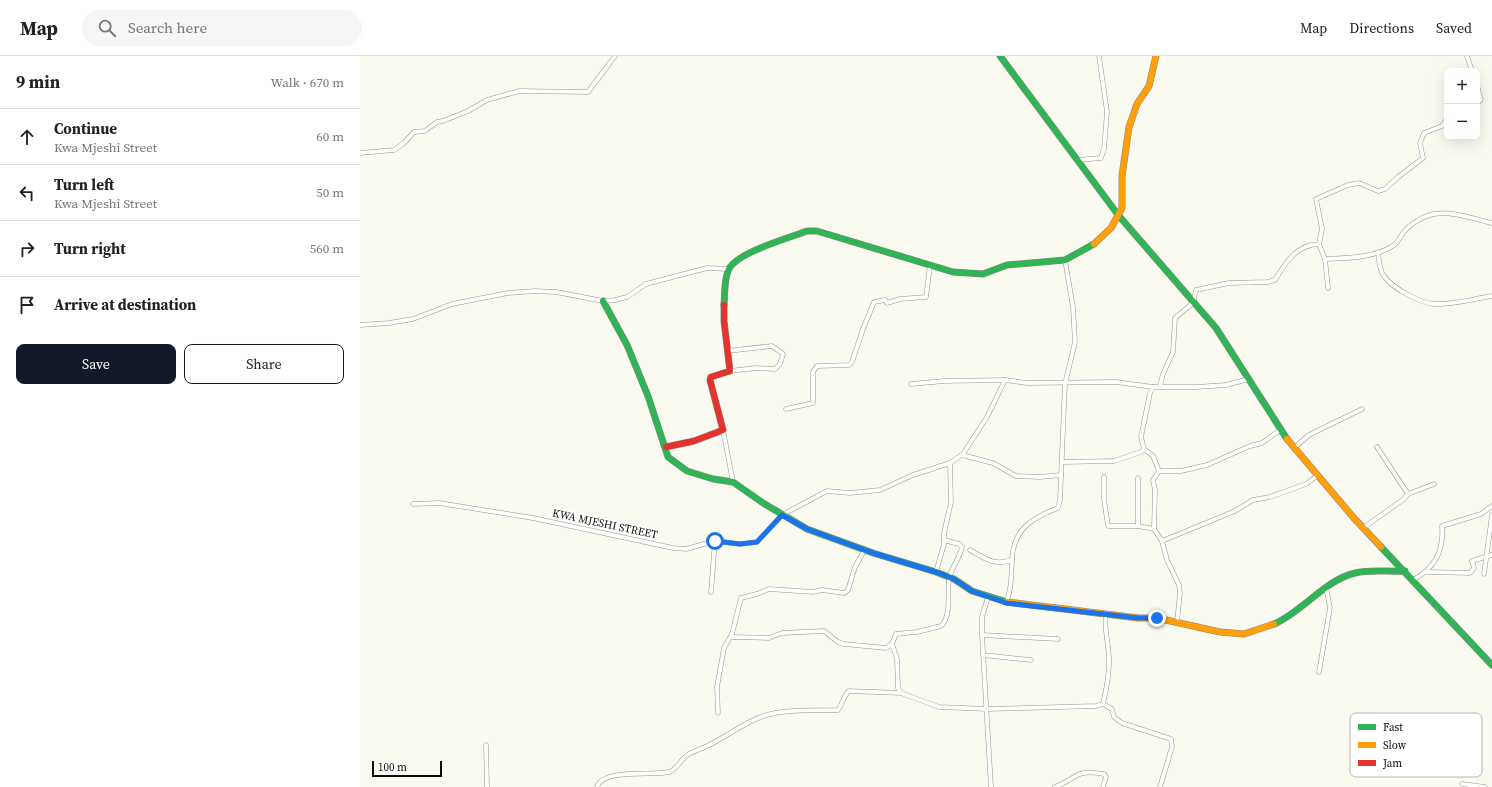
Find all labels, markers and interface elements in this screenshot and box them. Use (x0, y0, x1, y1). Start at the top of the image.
search box (82, 10, 362, 46)
text: Map (20, 15, 58, 41)
icon: search (96, 17, 118, 39)
text: Search here (128, 17, 207, 38)
text: Map (1300, 18, 1327, 38)
text: Directions (1349, 18, 1414, 38)
text: Saved (1436, 18, 1472, 38)
map controls (1444, 68, 1480, 140)
button: + (1444, 68, 1480, 104)
text: 9 min (16, 70, 60, 94)
text: Walk · 670 m (271, 74, 344, 91)
button: − (1444, 104, 1480, 140)
text: Continue (54, 118, 117, 139)
icon: ahead (16, 126, 38, 148)
text: 60 m (316, 128, 344, 145)
text: Kwa Mjeshi Street (54, 139, 157, 156)
text: Turn left (54, 174, 114, 195)
icon: left (16, 182, 38, 204)
text: 50 m (316, 184, 344, 201)
text: Kwa Mjeshi Street (54, 195, 157, 212)
icon: right (16, 238, 38, 260)
text: Turn right (54, 238, 126, 259)
text: 560 m (310, 240, 344, 257)
icon: arrive (16, 294, 38, 316)
text: Arrive at destination (54, 294, 196, 315)
button: Save (16, 344, 176, 384)
button: Share (184, 344, 344, 384)
street label: KWA MJESHI STREET (551, 506, 659, 543)
route start (706, 532, 724, 550)
route end (1148, 609, 1166, 627)
legend (1350, 713, 1482, 777)
text: Fast (1383, 720, 1403, 735)
text: Slow (1383, 738, 1407, 753)
text: Jam (1382, 756, 1402, 771)
scale bar (372, 759, 442, 778)
text: 100 m (378, 760, 407, 775)

